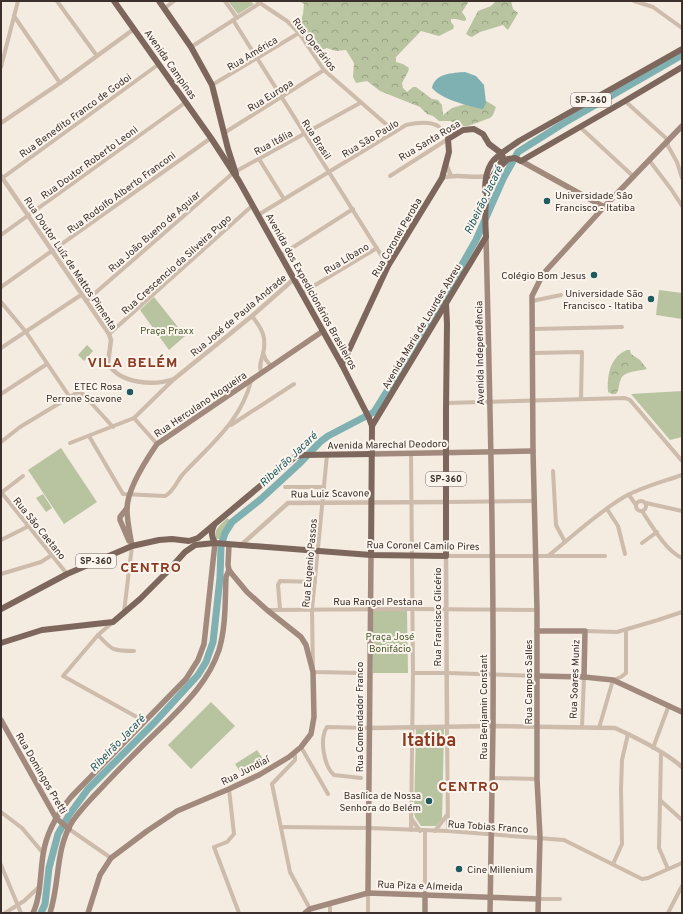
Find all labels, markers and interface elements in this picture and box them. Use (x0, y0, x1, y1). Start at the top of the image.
street label: Rua Operários (289, 16, 339, 74)
street label: Avenida Campinas (141, 27, 199, 103)
street label: Rua América (225, 34, 280, 74)
street label: Rua Benedito Franco de Godoi (17, 71, 135, 161)
street label: Rua Europa (245, 77, 296, 115)
road number: SP-360 (571, 93, 611, 107)
street label: Rua Brasil (298, 117, 333, 162)
street label: Rua São Paulo (340, 117, 402, 161)
street label: Rua Santa Rosa (397, 118, 463, 165)
street label: Rua Doutor Roberto Leoni (39, 124, 141, 203)
street label: Rua Itália (252, 128, 295, 159)
street label: Rua Rodolfo Alberto Franconi (65, 149, 179, 237)
water label: Ribeirão Jacaré (461, 163, 507, 237)
street label: Rua João Bueno de Aguiar (106, 188, 204, 276)
place label: Universidade Sâo Francisco - Itatiba (555, 190, 635, 215)
street label: Rua Doutor Luíz de Mattos Pimenta (20, 195, 119, 333)
street label: Rua Coronel Peroba (369, 196, 425, 280)
marker: Universidade Sâo Francisco - Itatiba (542, 196, 552, 206)
street label: Avenida dos Expedicionários Brasileiros (262, 211, 359, 373)
street label: Rua Crescencio da Silveira Pupo (119, 212, 235, 318)
street label: Rua Líbano (322, 241, 372, 278)
street label: Avenida Maria de Lourdes Abreu (380, 262, 465, 392)
place label: Colégio Bom Jesus (501, 270, 586, 283)
marker: Colégio Bom Jesus (589, 270, 599, 280)
street label: Rua José de Paula Andrade (188, 272, 290, 360)
place label: Universidade São Francisco - Itatiba (563, 288, 643, 313)
marker: Universidade São Francisco - Itatiba (646, 294, 656, 304)
street label: Avenida Independência (473, 301, 488, 405)
park label: Praça Praxx (140, 325, 194, 338)
district label: VILA BELÉM (88, 354, 178, 372)
street label: Rua Herculano Nogueira (152, 369, 250, 441)
place label: ETEC Rosa Perrone Scavone (46, 381, 122, 406)
marker: ETEC Rosa Perrone Scavone (125, 387, 135, 397)
water label: Ribeirão Jacaré (257, 428, 321, 490)
street label: Avenida Marechal Deodoro (327, 438, 447, 453)
road number: SP-360 (426, 472, 466, 486)
street label: Rua Luiz Scavone (291, 487, 369, 502)
street label: Rua São Caetano (10, 495, 68, 563)
street label: Rua Eugenio Passos (300, 518, 321, 608)
street label: Rua Coronel Camilo Pires (366, 539, 480, 554)
road number: SP-360 (76, 554, 116, 568)
district label: CENTRO (120, 560, 182, 577)
street label: Rua Francisco Glicério (432, 567, 445, 667)
street label: Rua Rangel Pestana (333, 596, 423, 609)
park label: Praça José Bonifácio (366, 631, 414, 656)
street label: Rua Campos Salles (523, 639, 536, 725)
street label: Rua Soares Muniz (568, 639, 583, 719)
street label: Rua Benjamin Constant (478, 654, 491, 760)
street label: Rua Comendador Franco (354, 661, 367, 772)
water label: Ribeirão Jacaré (87, 711, 149, 775)
district label: Itatiba (402, 730, 456, 753)
street label: Rua Domingos Pretti (12, 731, 69, 817)
street label: Rua Jundiaí (219, 753, 273, 789)
district label: CENTRO (438, 779, 500, 796)
place label: Basílica de Nossa Senhora do Belém (339, 790, 421, 815)
marker: Basílica de Nossa Senhora do Belém (424, 796, 434, 806)
street label: Rua Tobias Franco (447, 818, 529, 837)
marker: Cine Millenium (454, 864, 464, 874)
place label: Cine Millenium (467, 864, 533, 877)
street label: Rua Piza e Almeida (377, 879, 463, 894)

